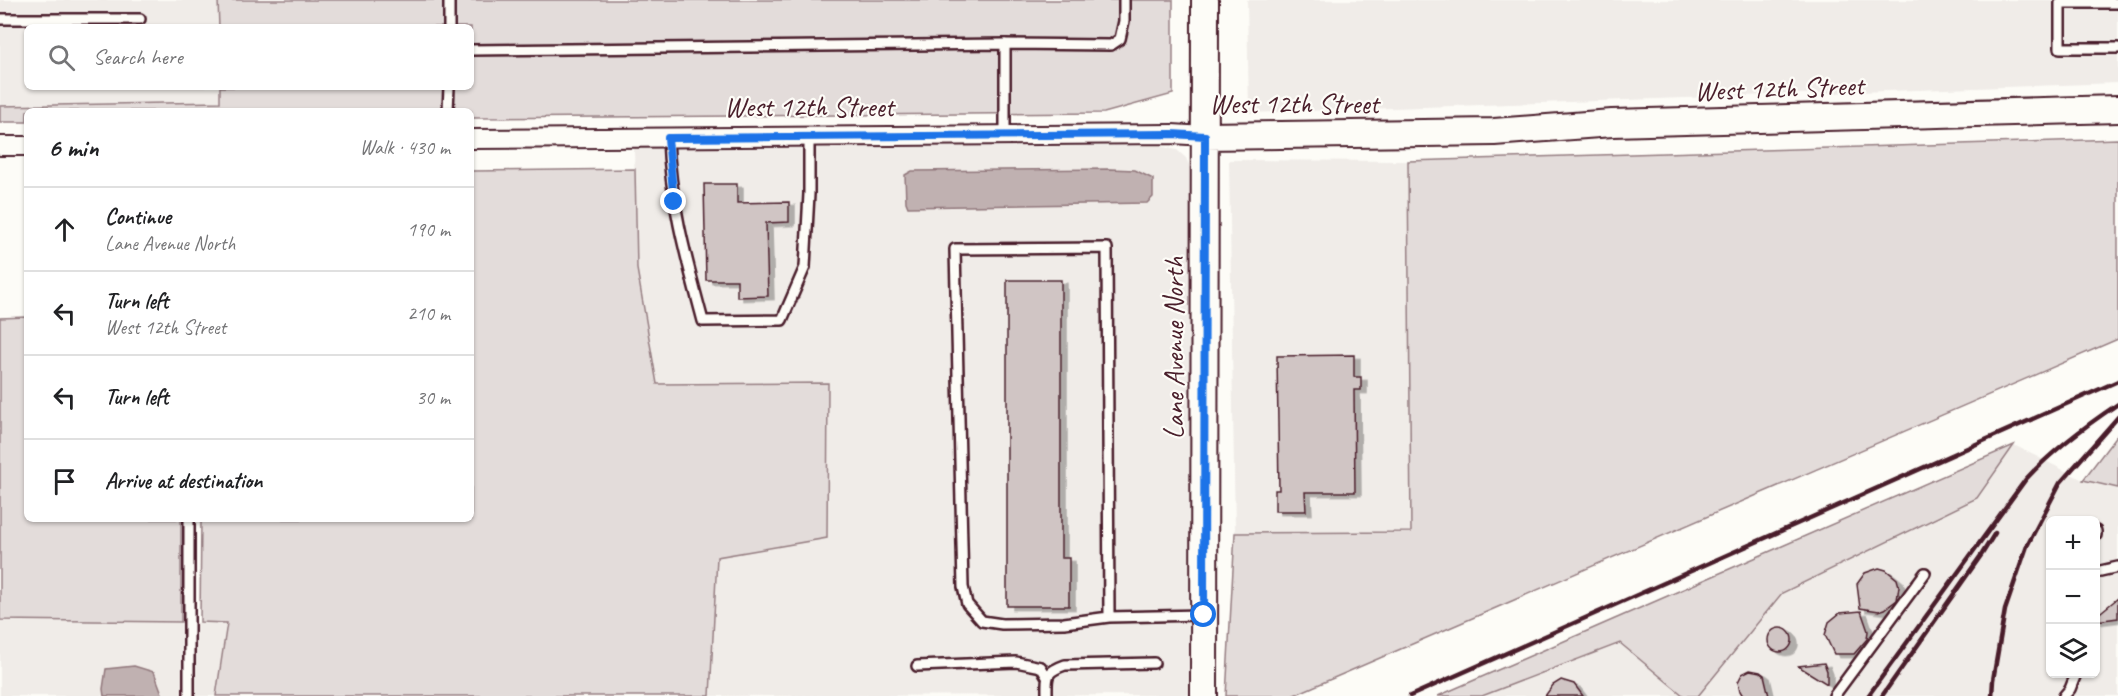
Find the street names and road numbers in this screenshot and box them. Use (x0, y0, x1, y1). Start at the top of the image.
street label: West 12th Street (1694, 67, 1867, 108)
street label: West 12th Street (1209, 86, 1381, 121)
street label: West 12th Street (724, 89, 896, 124)
street label: Lane Avenue North (1156, 256, 1191, 439)

